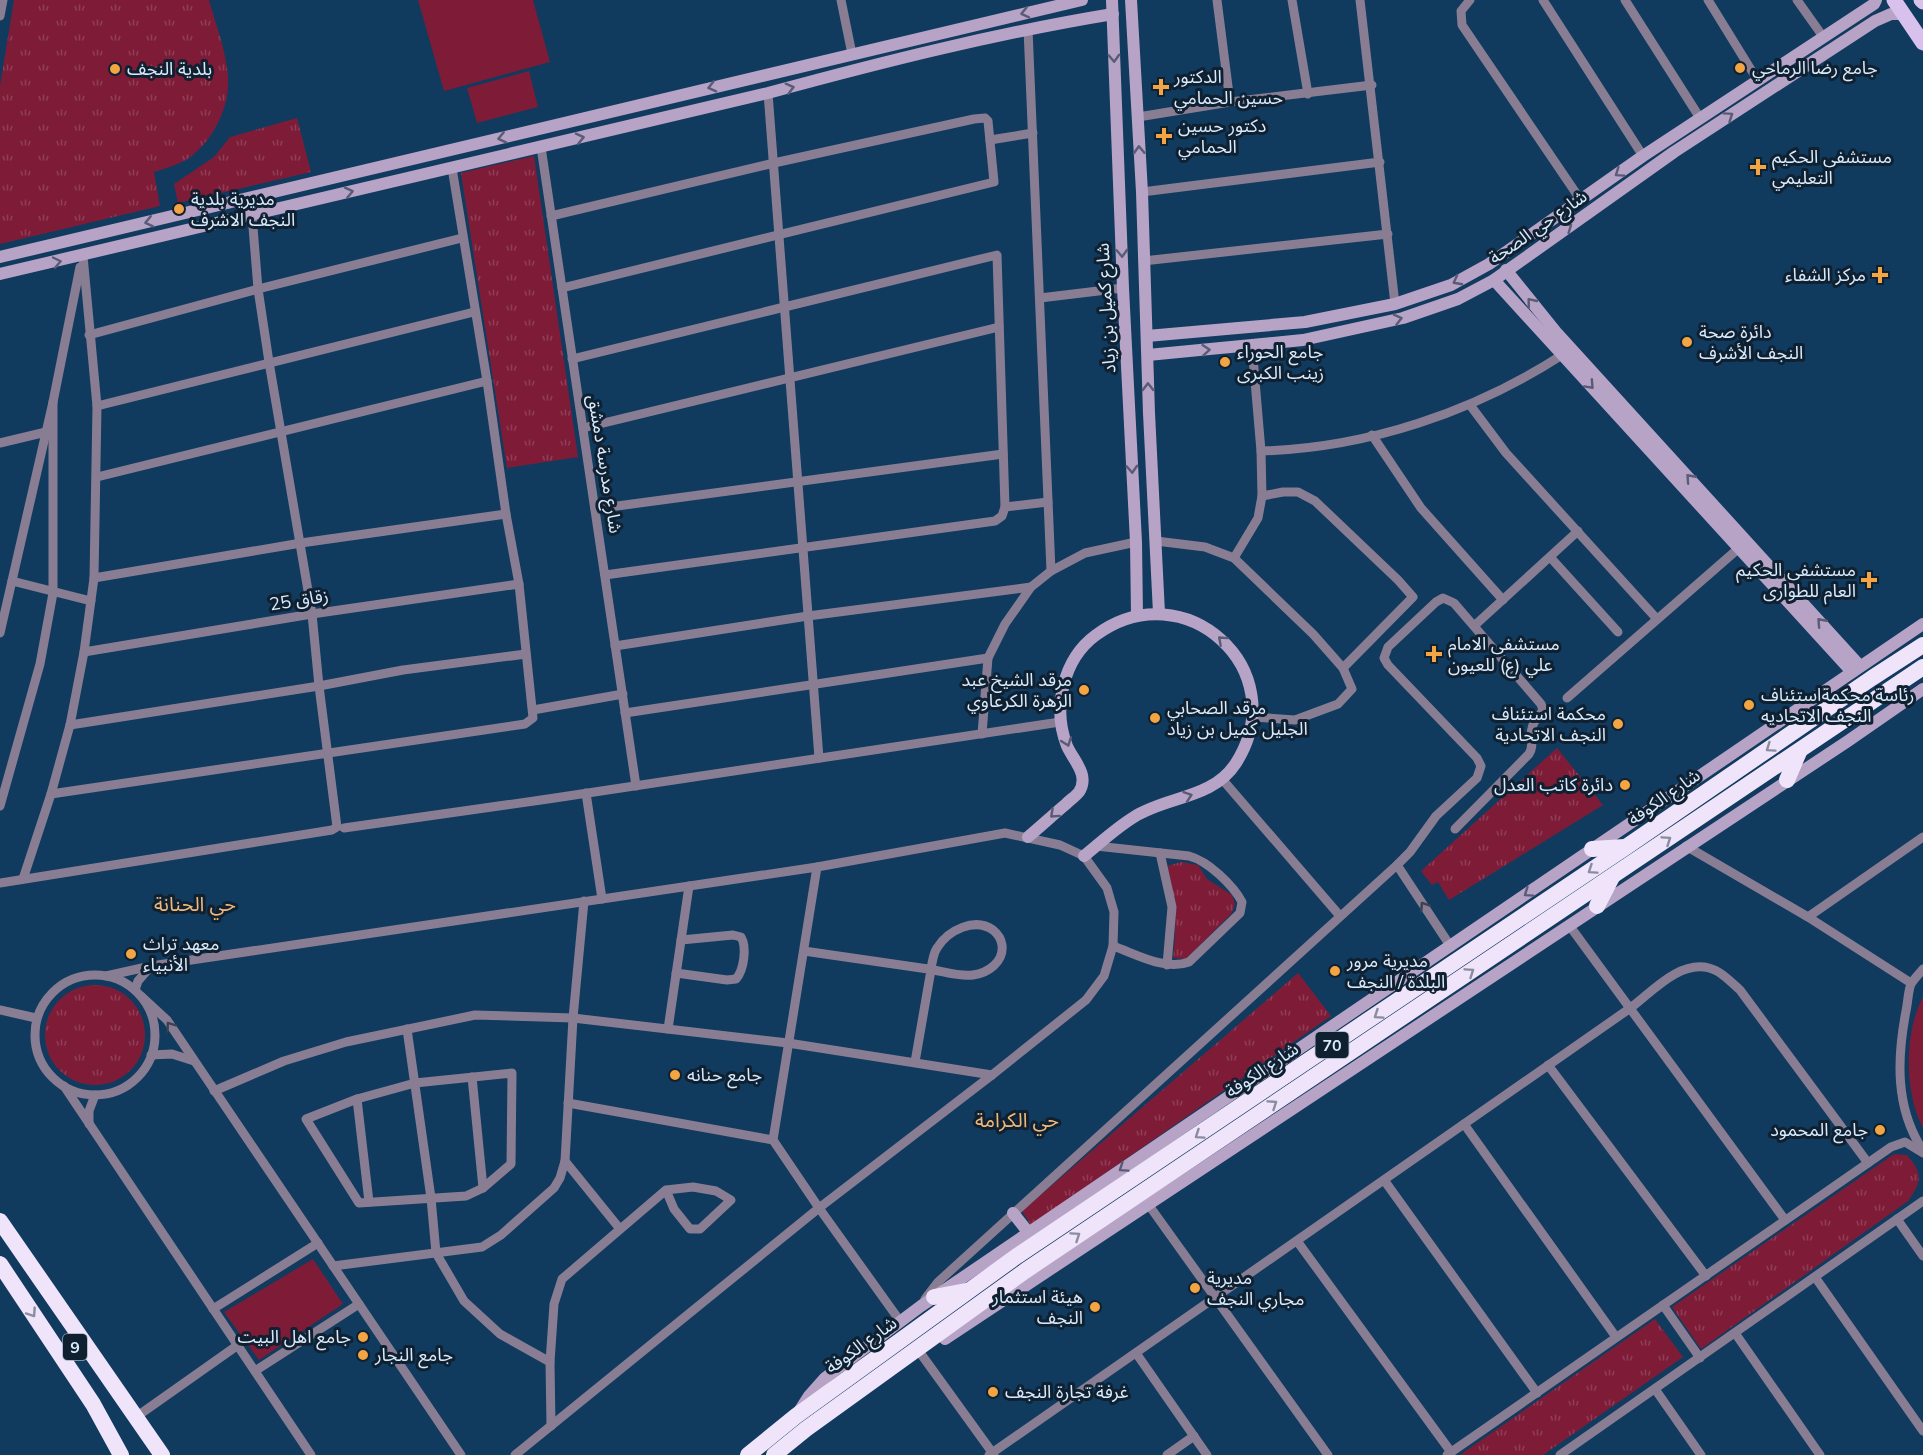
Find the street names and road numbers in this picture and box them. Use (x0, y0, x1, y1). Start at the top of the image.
street label: شارع حي الصحة (1484, 184, 1593, 271)
street label: شارع كميل بن زياد (1091, 242, 1123, 374)
street label: شارع مدرسة دمشق (580, 393, 628, 535)
street label: زقاق 25 (268, 583, 330, 616)
street label: شارع الكوفة (1623, 763, 1706, 832)
road number: 70 (1316, 1032, 1348, 1058)
street label: شارع الكوفة (1221, 1037, 1304, 1105)
street label: شارع الكوفة (820, 1311, 903, 1381)
road number: 9 (63, 1334, 87, 1360)

